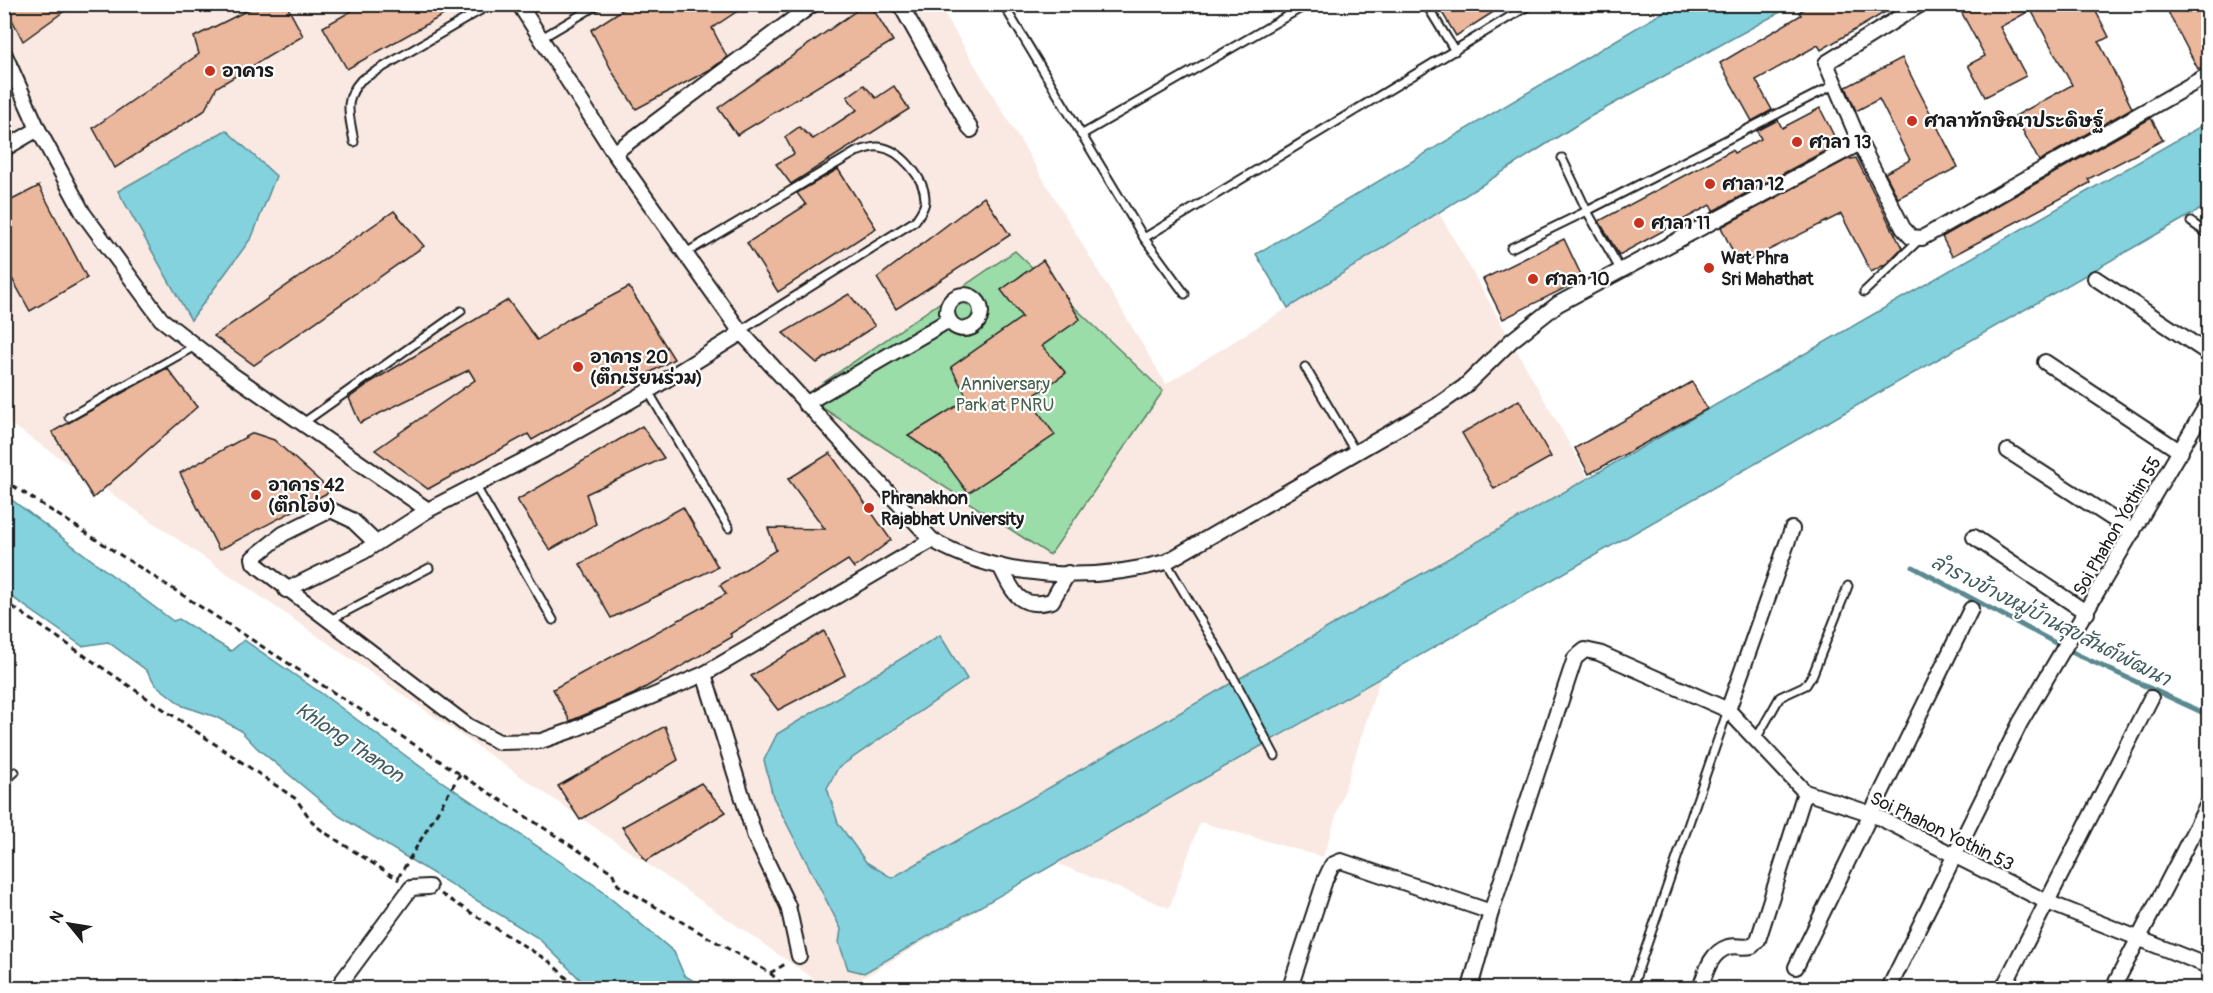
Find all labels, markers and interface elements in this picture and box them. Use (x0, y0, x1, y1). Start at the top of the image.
place label: อาคาร (222, 60, 274, 83)
marker: อาคาร (203, 64, 217, 78)
place label: ศาลาทักษิณาประดิษฐ์ (1924, 108, 2104, 133)
marker: ศาลาทักษิณาประดิษฐ์ (1905, 114, 1919, 128)
place label: ศาลา 13 (1809, 131, 1871, 154)
marker: ศาลา 13 (1790, 135, 1804, 149)
place label: ศาลา 12 (1722, 173, 1784, 196)
marker: ศาลา 12 (1703, 177, 1717, 191)
place label: ศาลา 11 (1651, 212, 1710, 235)
marker: ศาลา 11 (1632, 216, 1646, 230)
place label: Wat Phra Sri Mahathat (1721, 247, 1814, 291)
marker: Wat Phra Sri Mahathat (1702, 261, 1716, 275)
place label: ศาลา 10 (1545, 268, 1610, 291)
marker: ศาลา 10 (1526, 272, 1540, 286)
place label: อาคาร 20 (ตึกเรียนร่วม) (590, 346, 703, 390)
marker: อาคาร 20 (ตึกเรียนร่วม) (571, 360, 585, 374)
park label: Anniversary Park at PNRU (956, 373, 1054, 417)
street label: Soi Phahon Yothin 55 (2068, 452, 2167, 600)
place label: อาคาร 42 (ตึกโอ่ง) (268, 474, 345, 518)
place label: Phranakhon Rajabhat University (881, 487, 1024, 531)
marker: อาคาร 42 (ตึกโอ่ง) (249, 488, 263, 502)
marker: Phranakhon Rajabhat University (862, 501, 876, 515)
water label: ลำรางข้างหมู่บ้านสุขสันต์พัฒนา (1926, 548, 2176, 694)
water label: Khlong Thanon (291, 697, 410, 789)
street label: Soi Phahon Yothin 53 (1866, 787, 2018, 876)
north arrow (39, 894, 99, 954)
text: N (46, 907, 68, 927)

